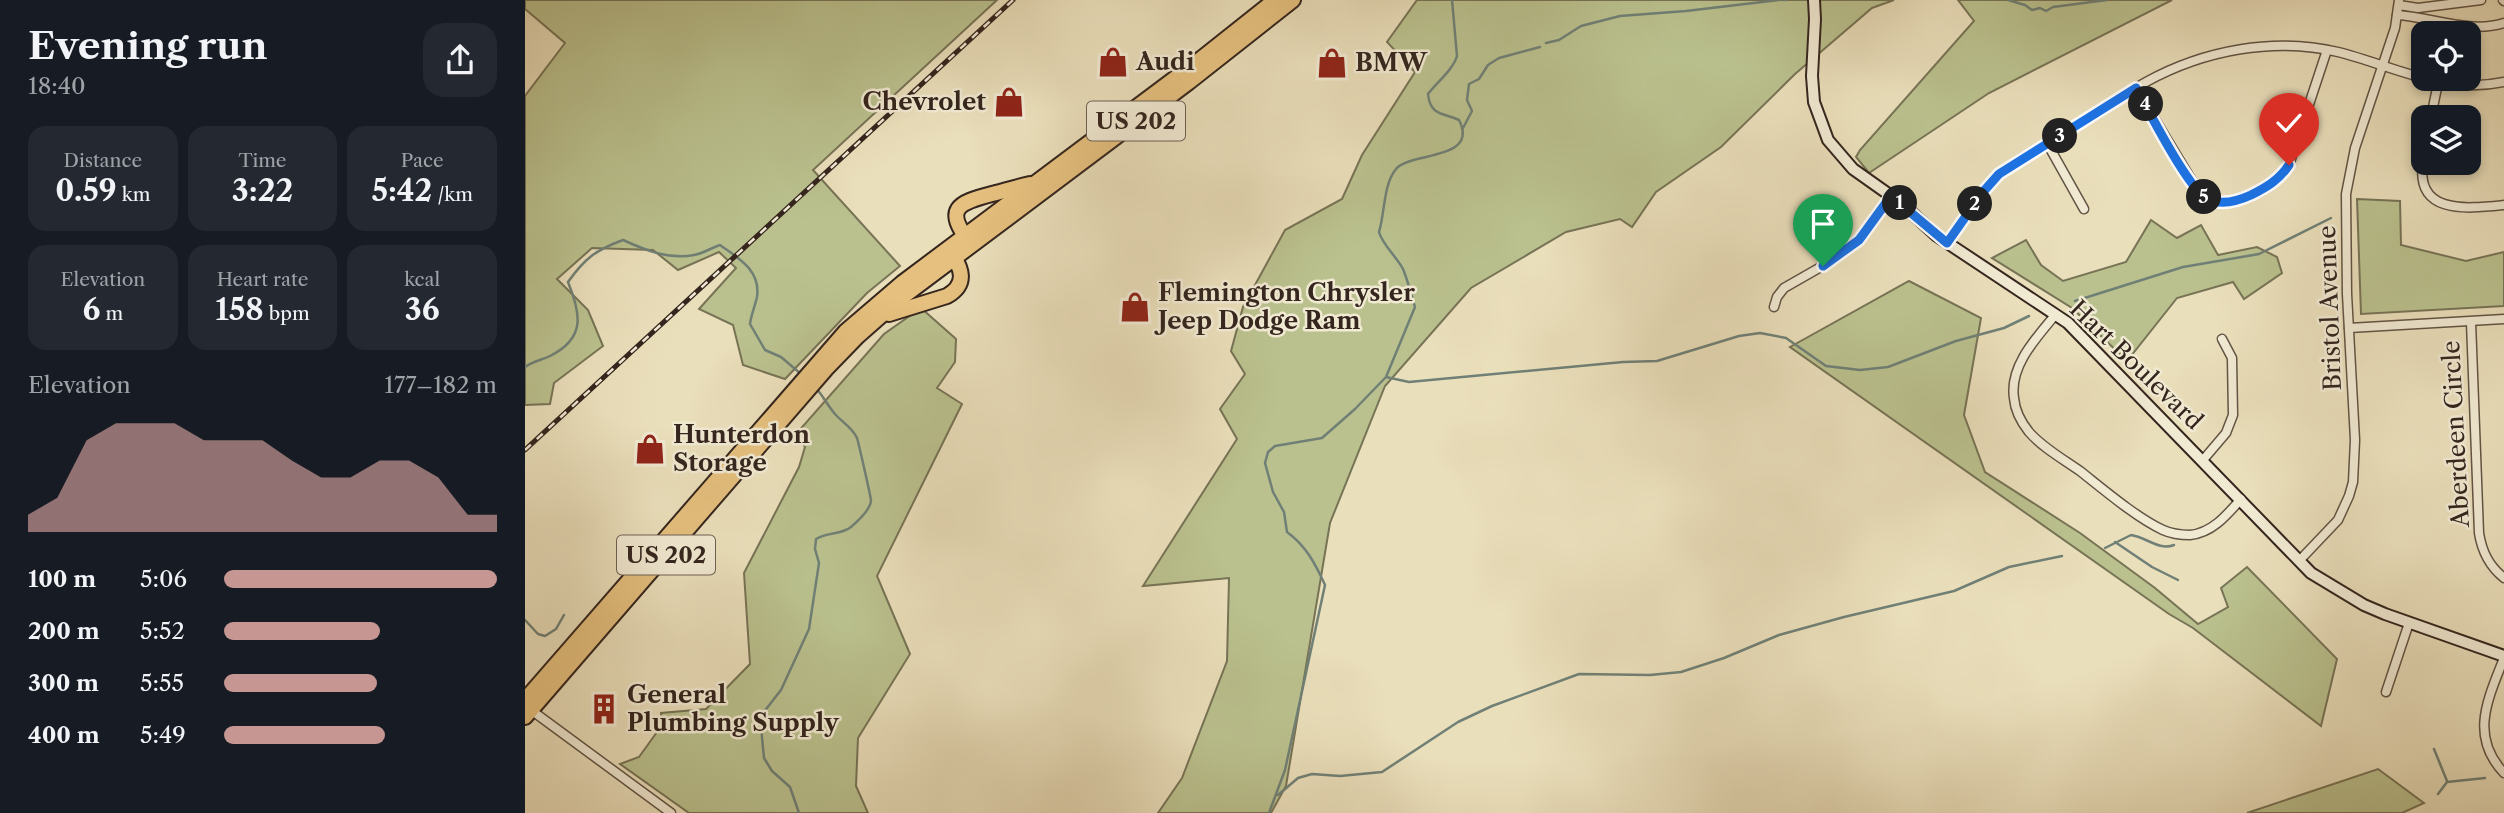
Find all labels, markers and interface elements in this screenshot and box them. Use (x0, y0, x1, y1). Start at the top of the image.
map controls (2411, 21, 2481, 175)
button: locate (2411, 21, 2481, 91)
text: Evening run (28, 22, 268, 69)
button: share (423, 23, 497, 97)
shop icon: Audi (1096, 45, 1130, 79)
shop icon: BMW (1315, 46, 1349, 80)
place label: Audi (1135, 47, 1195, 76)
place label: BMW (1355, 48, 1428, 77)
text: 18:40 (28, 72, 86, 100)
shop icon: Chevrolet (992, 85, 1026, 119)
pin: 4 (2129, 86, 2163, 122)
place label: Chevrolet (862, 87, 986, 116)
text: 4 (2140, 92, 2151, 115)
pin (2259, 93, 2319, 165)
road number: US 202 (1087, 102, 1185, 140)
icon: check (2270, 104, 2308, 142)
button: layers (2411, 105, 2481, 175)
pin: 3 (2043, 118, 2077, 154)
text: 3 (2054, 124, 2065, 147)
text: Distance (64, 149, 142, 172)
text: Time (238, 149, 287, 172)
text: Pace (401, 149, 444, 172)
text: 0.59 (55, 172, 117, 209)
text: 3:22 (232, 172, 293, 209)
text: 5:42 (371, 172, 432, 209)
pin: 5 (2187, 180, 2221, 214)
text: km (117, 183, 150, 206)
text: /km (432, 183, 473, 206)
text: 5 (2198, 185, 2209, 208)
pin: 1 (1883, 186, 1917, 220)
pin: 2 (1957, 186, 1993, 222)
text: 1 (1895, 191, 1904, 214)
text: 2 (1969, 192, 1980, 215)
pin (1793, 194, 1853, 266)
icon: arrive (1804, 205, 1842, 243)
street label: Bristol Avenue (2312, 225, 2347, 391)
text: Elevation (60, 268, 145, 291)
text: Heart rate (217, 268, 308, 291)
text: kcal (404, 268, 440, 291)
place label: Flemington Chrysler Jeep Dodge Ram (1154, 278, 1415, 335)
shop icon: Flemington Chrysler Jeep Dodge Ram (1118, 290, 1152, 324)
text: 6 (82, 291, 100, 328)
text: 158 (215, 291, 264, 328)
text: 36 (405, 291, 440, 328)
street label: Hart Boulevard (2064, 294, 2209, 436)
text: m (100, 302, 123, 325)
text: bpm (264, 302, 310, 325)
street label: Aberdeen Circle (2436, 340, 2475, 529)
text: Elevation (28, 371, 131, 399)
text: 177–182 m (384, 371, 497, 399)
place label: Hunterdon Storage (673, 420, 810, 477)
shop icon: Hunterdon Storage (633, 432, 667, 466)
road number: US 202 (617, 536, 715, 575)
text: 100 m (28, 565, 96, 593)
text: 5:06 (140, 565, 187, 593)
text: 200 m (28, 617, 100, 645)
text: 5:52 (140, 617, 185, 645)
text: 300 m (28, 669, 99, 697)
text: 5:55 (140, 669, 184, 697)
place label: General Plumbing Supply (627, 680, 840, 737)
building icon: General Plumbing Supply (587, 692, 621, 726)
text: 400 m (28, 721, 100, 749)
text: 5:49 (140, 721, 186, 749)

